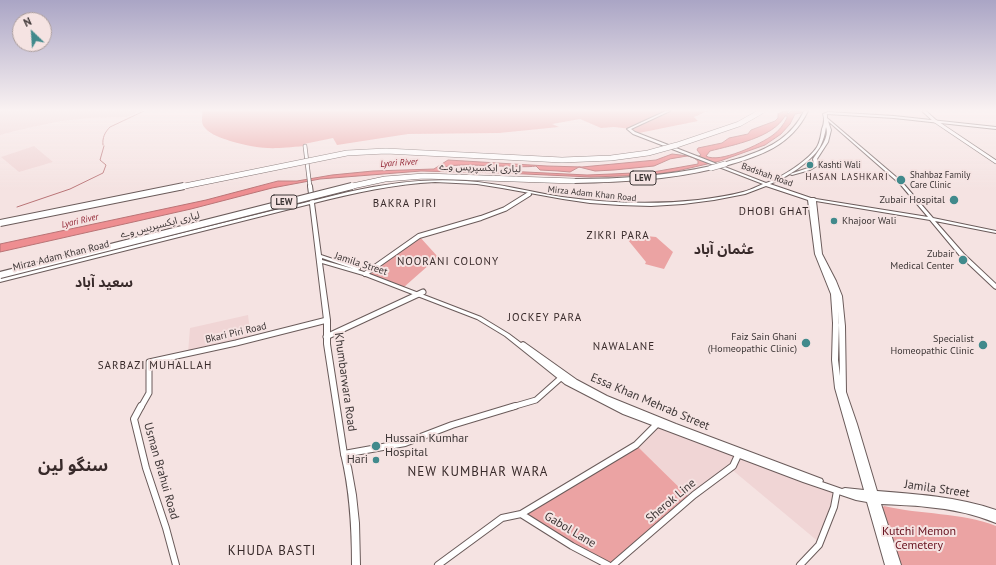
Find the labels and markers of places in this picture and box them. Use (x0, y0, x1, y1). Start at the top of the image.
marker: Kashti Wali (805, 160, 815, 170)
place label: Kashti Wali (818, 160, 861, 170)
place label: Shahbaz Family Care Clinic (910, 170, 970, 191)
marker: Shahbaz Family Care Clinic (895, 174, 907, 186)
place label: Zubair Hospital (880, 194, 945, 206)
marker: Zubair Hospital (948, 194, 960, 206)
place label: Khajoor Wali (842, 215, 896, 227)
marker: Khajoor Wali (829, 216, 839, 226)
place label: Zubair Medical Center (890, 248, 954, 272)
marker: Zubair Medical Center (957, 254, 969, 266)
place label: Faiz Sain Ghani (Homeopathic Clinic) (708, 331, 797, 354)
place label: Specialist Homeopathic Clinic (890, 333, 974, 356)
marker: Faiz Sain Ghani (Homeopathic Clinic) (800, 337, 812, 349)
marker: Specialist Homeopathic Clinic (977, 339, 989, 351)
place label: Hussain Kumhar Hospital (385, 432, 468, 460)
marker: Hussain Kumhar Hospital (370, 440, 382, 452)
place label: Hari (347, 453, 368, 467)
marker: Hari (371, 455, 381, 465)

